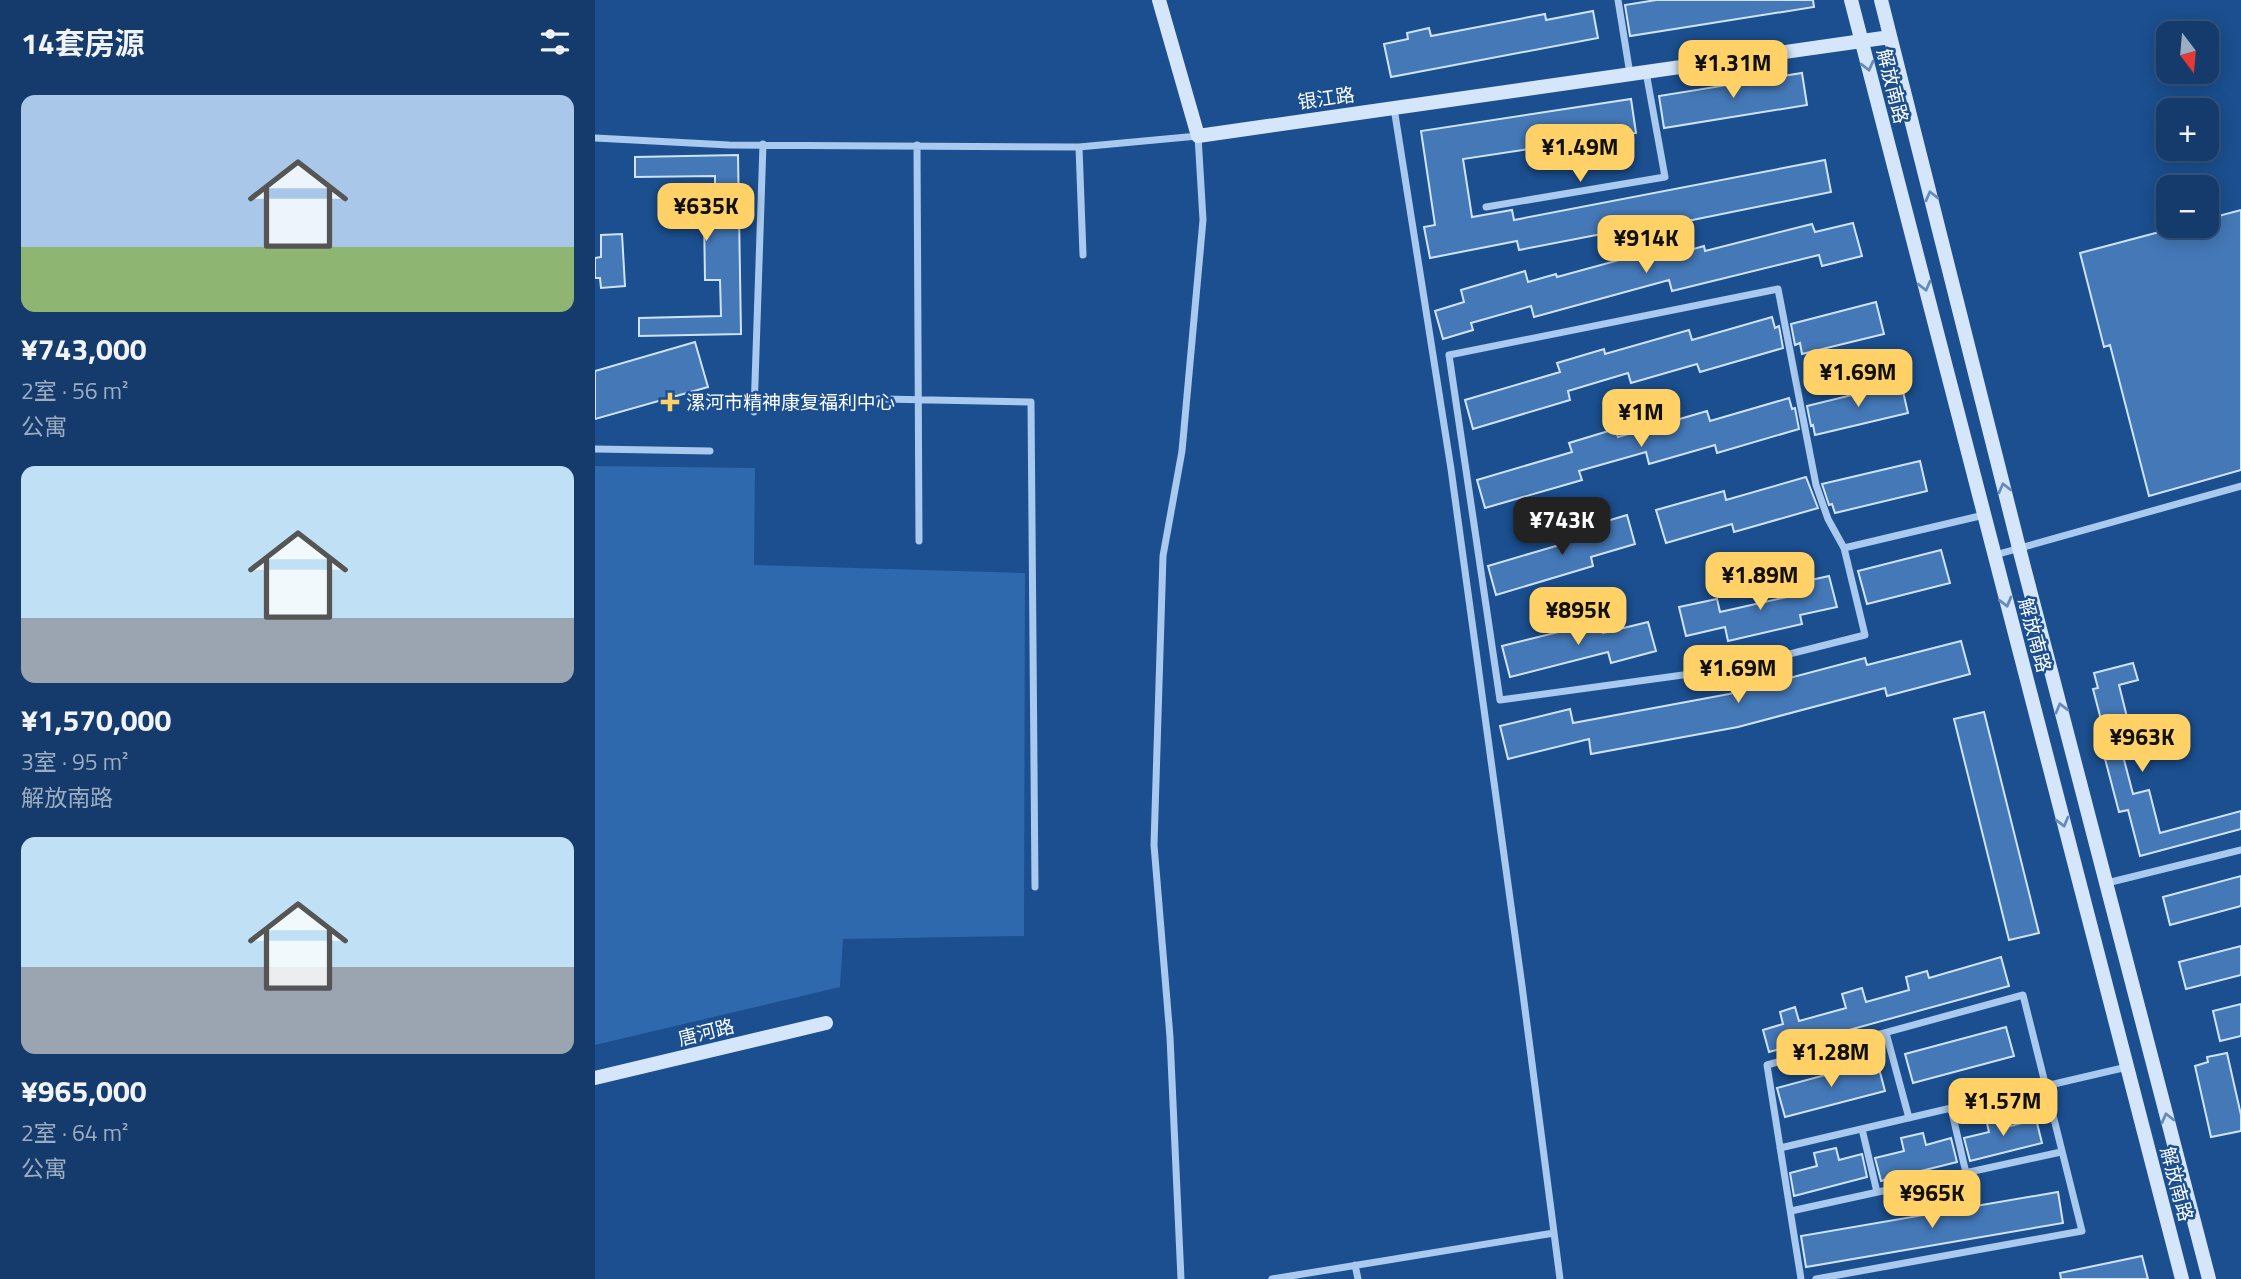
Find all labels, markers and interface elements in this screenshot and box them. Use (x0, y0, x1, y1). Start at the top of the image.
text: 14套房源 (21, 20, 145, 66)
north arrow (2156, 21, 2219, 84)
map controls (2156, 21, 2219, 238)
icon: filters (536, 23, 574, 61)
pin: ¥1.31M (1676, 41, 1790, 100)
text: ¥1.31M (1694, 45, 1772, 80)
street label: 解放南路 (1870, 45, 1917, 126)
one-way arrow (1860, 60, 1874, 72)
street label: 银江路 (1296, 79, 1356, 116)
button: + (2156, 98, 2219, 161)
pin: ¥1.49M (1523, 124, 1637, 184)
text: ¥1.49M (1541, 129, 1619, 164)
icon: home (235, 141, 361, 267)
button: − (2156, 175, 2219, 238)
pin: ¥635K (657, 184, 755, 243)
text: ¥635K (673, 188, 739, 223)
one-way arrow (1925, 190, 1939, 202)
pin: ¥914K (1597, 216, 1695, 275)
text: ¥914K (1613, 220, 1679, 255)
one-way arrow (1917, 280, 1931, 292)
text: ¥743,000 (21, 326, 147, 372)
pin: ¥1.69M (1801, 350, 1915, 409)
text: ¥1.69M (1819, 354, 1897, 389)
text: 2室 · 56 m² (21, 373, 128, 408)
place label: 漯河市精神康复福利中心 (686, 387, 895, 416)
pin: ¥1M (1607, 390, 1675, 449)
marker: 漯河市精神康复福利中心 (660, 392, 680, 412)
text: ¥1M (1618, 394, 1664, 429)
text: 公寓 (21, 409, 67, 444)
one-way arrow (1998, 482, 2012, 494)
pin: ¥743K (1513, 498, 1611, 557)
text: ¥743K (1529, 502, 1595, 537)
icon: home (235, 512, 361, 638)
pin: ¥1.89M (1703, 552, 1817, 612)
text: ¥1.89M (1721, 557, 1799, 592)
pin: ¥895K (1529, 588, 1627, 647)
text: ¥895K (1545, 592, 1611, 627)
street label: 解放南路 (2012, 594, 2059, 675)
one-way arrow (1998, 596, 2012, 608)
pin: ¥1.69M (1681, 646, 1795, 705)
text: ¥1.69M (1699, 650, 1777, 685)
text: ¥1,570,000 (21, 697, 171, 743)
one-way arrow (2055, 702, 2069, 714)
pin: ¥963K (2093, 714, 2191, 774)
text: ¥963K (2109, 719, 2175, 754)
text: 3室 · 95 m² (21, 744, 128, 779)
text: 解放南路 (21, 780, 113, 815)
one-way arrow (2055, 816, 2069, 828)
icon: home (235, 883, 361, 1009)
street label: 唐河路 (675, 1011, 737, 1052)
pin: ¥1.28M (1774, 1030, 1888, 1089)
text: ¥1.28M (1792, 1034, 1870, 1069)
text: ¥965,000 (21, 1068, 147, 1114)
pin: ¥1.57M (1946, 1078, 2060, 1138)
text: ¥1.57M (1964, 1083, 2042, 1118)
one-way arrow (2161, 1112, 2175, 1124)
text: 2室 · 64 m² (21, 1115, 128, 1150)
street label: 解放南路 (2154, 1143, 2201, 1224)
text: 公寓 (21, 1151, 67, 1186)
pin: ¥965K (1883, 1170, 1981, 1230)
text: ¥965K (1899, 1175, 1965, 1210)

